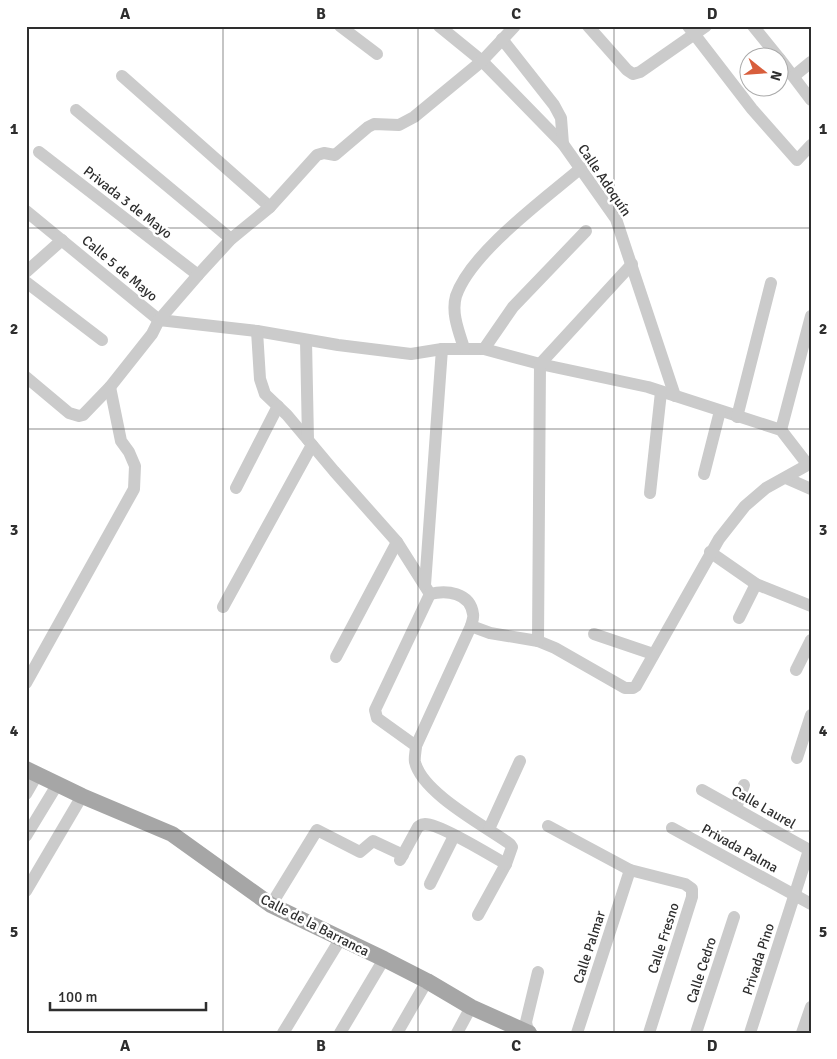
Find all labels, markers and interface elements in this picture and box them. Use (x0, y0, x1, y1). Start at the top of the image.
text: A (120, 4, 131, 24)
text: B (316, 4, 326, 24)
text: C (511, 4, 521, 24)
text: D (707, 4, 718, 24)
north arrow (740, 48, 790, 98)
text: N (766, 69, 786, 83)
text: 1 (10, 119, 19, 139)
text: 1 (819, 119, 828, 139)
street label: Calle Adoquín (574, 141, 635, 219)
street label: Privada 3 de Mayo (80, 163, 175, 242)
street label: Calle 5 de Mayo (78, 232, 161, 305)
text: 2 (10, 319, 18, 339)
text: 2 (819, 319, 827, 339)
text: 3 (10, 520, 18, 540)
text: 3 (819, 520, 827, 540)
text: 4 (10, 721, 19, 741)
text: 4 (819, 721, 828, 741)
street label: Calle Laurel (729, 782, 799, 833)
street label: Privada Palma (699, 820, 781, 876)
street label: Calle de la Barranca (258, 891, 372, 960)
street label: Calle Fresno (644, 901, 683, 976)
street label: Calle Palmar (570, 908, 610, 986)
street label: Privada Pino (739, 921, 778, 997)
text: 5 (10, 922, 18, 942)
text: 5 (819, 922, 827, 942)
street label: Calle Cedro (683, 935, 720, 1005)
scale bar (50, 979, 206, 1011)
text: 100 m (58, 988, 98, 1006)
text: A (120, 1036, 131, 1056)
text: B (316, 1036, 326, 1056)
text: C (511, 1036, 521, 1056)
text: D (707, 1036, 718, 1056)

